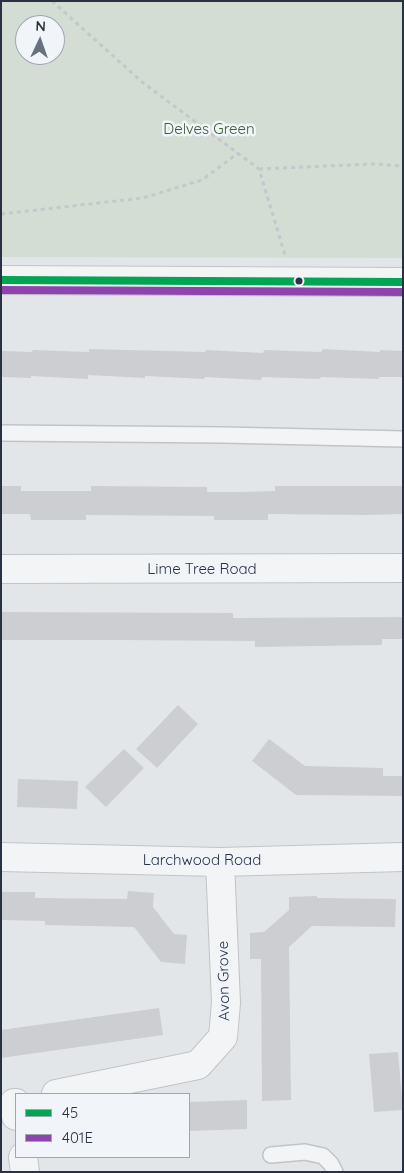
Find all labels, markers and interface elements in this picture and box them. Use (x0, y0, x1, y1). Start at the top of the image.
north arrow (15, 15, 65, 65)
text: N (35, 17, 46, 35)
park label: Delves Green (163, 120, 255, 138)
unlabelled marker (294, 276, 304, 286)
street label: Lime Tree Road (147, 560, 257, 578)
street label: Larchwood Road (143, 851, 261, 869)
street label: Avon Grove (214, 941, 234, 1021)
legend (15, 1093, 190, 1158)
text: 45 (62, 1103, 78, 1122)
text: 401E (62, 1128, 93, 1147)

